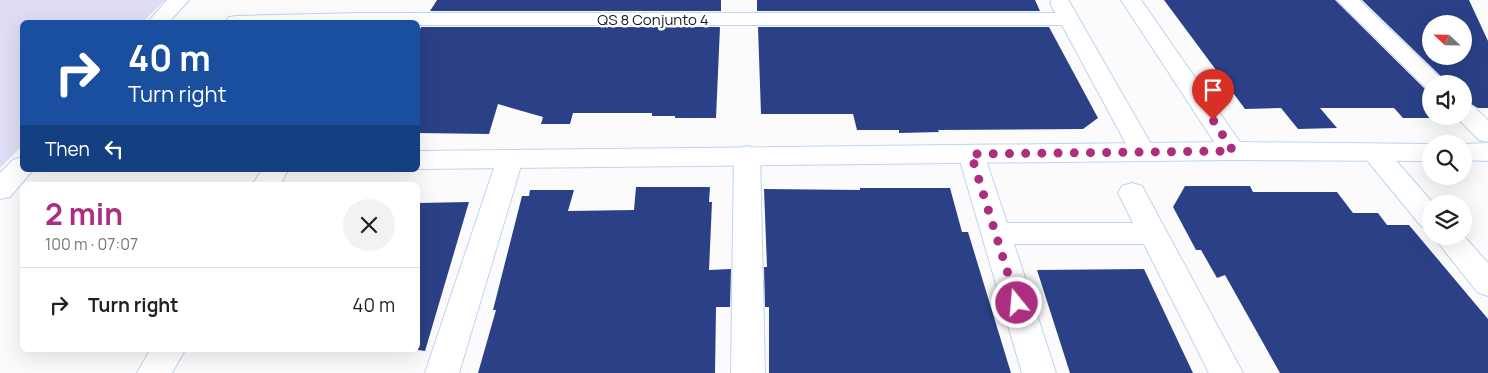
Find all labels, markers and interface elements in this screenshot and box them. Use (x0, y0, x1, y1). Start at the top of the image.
street label: QS 8 Conjunto 4 (597, 9, 709, 30)
north arrow (1422, 15, 1472, 65)
map controls (1422, 15, 1472, 245)
text: 40 m (128, 34, 211, 82)
icon: right (45, 40, 110, 105)
pin (1192, 69, 1234, 120)
button: sound (1422, 75, 1472, 125)
icon: arrive (1199, 76, 1227, 104)
text: Turn right (128, 79, 226, 109)
icon: left (100, 135, 128, 163)
button: search (1422, 135, 1472, 185)
text: Then (45, 136, 90, 162)
text: 2 min (45, 193, 123, 234)
button: layers (1422, 195, 1472, 245)
button: close (343, 199, 395, 251)
text: 100 m · 07:07 (45, 233, 138, 255)
position arrow (990, 276, 1042, 328)
icon: right (45, 291, 73, 319)
text: Turn right (88, 292, 178, 318)
text: 40 m (352, 292, 395, 318)

